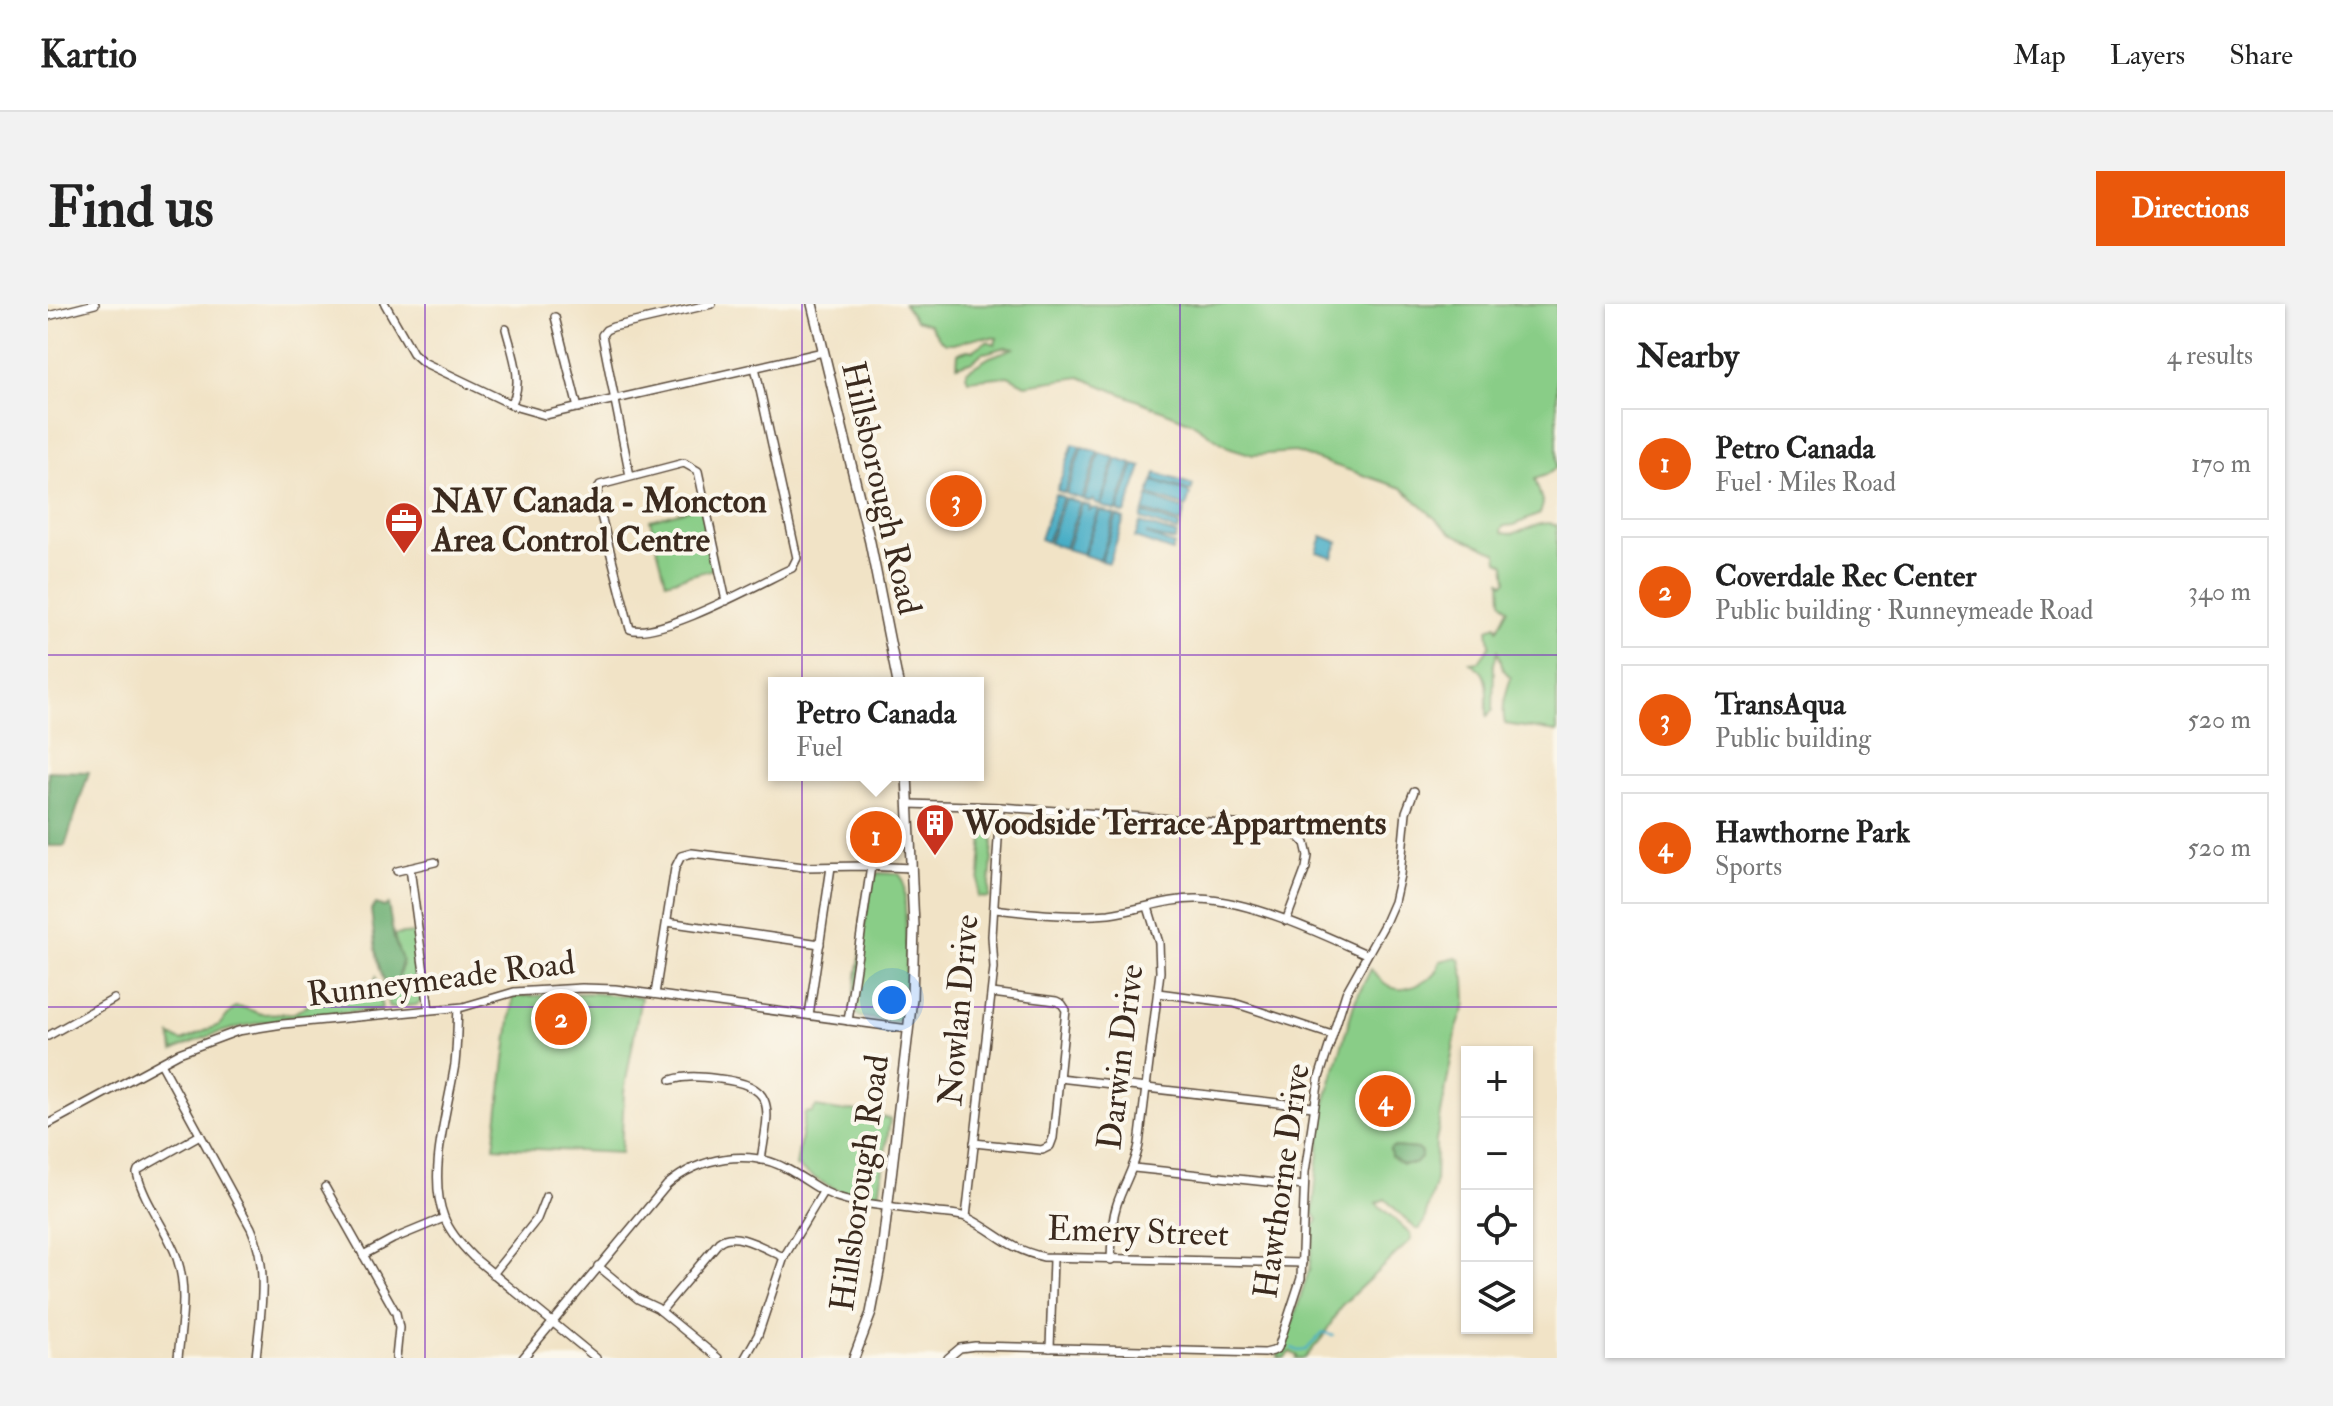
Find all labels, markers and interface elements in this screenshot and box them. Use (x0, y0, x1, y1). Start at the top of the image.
text: Kartio (40, 31, 137, 79)
text: Map (2013, 38, 2066, 73)
text: Layers (2110, 38, 2185, 73)
text: Share (2229, 38, 2293, 73)
button: Directions (2096, 171, 2285, 246)
text: Find us (48, 173, 214, 244)
text: Nearby (1637, 335, 1739, 378)
text: 4 results (2167, 340, 2253, 372)
street label: Hillsborough Road (831, 357, 931, 619)
text: Petro Canada (1715, 430, 1875, 467)
text: 1 (1660, 448, 1670, 480)
text: 170 m (2191, 448, 2251, 480)
text: Fuel · Miles Road (1715, 467, 1896, 499)
pin: 3 (930, 471, 982, 531)
place label: NAV Canada - Moncton Area Control Centre (430, 480, 767, 562)
office icon: NAV Canada - Moncton Area Control Centre (383, 500, 425, 555)
text: Coverdale Rec Center (1715, 558, 1976, 595)
text: 2 (1658, 576, 1672, 608)
text: 340 m (2188, 576, 2251, 608)
text: Public building · Runneymeade Road (1715, 595, 2093, 627)
popup (768, 677, 984, 781)
text: TransAqua (1715, 686, 1846, 723)
text: Petro Canada (796, 695, 956, 732)
text: 3 (1660, 704, 1670, 736)
text: 520 m (2188, 704, 2251, 736)
text: Public building (1715, 723, 1871, 755)
text: Fuel (796, 732, 843, 764)
building icon: Woodside Terrace Appartments (914, 802, 956, 857)
place label: Woodside Terrace Appartments (962, 802, 1387, 845)
pin: 1 (850, 807, 902, 867)
text: Hawthorne Park (1715, 814, 1910, 851)
text: 4 (1658, 832, 1672, 864)
text: 520 m (2188, 832, 2251, 864)
text: Sports (1715, 851, 1782, 883)
street label: Nowlan Drive (929, 913, 989, 1107)
street label: Runneymeade Road (305, 941, 578, 1017)
street label: Darwin Drive (1088, 962, 1154, 1152)
your location (872, 980, 912, 1020)
pin: 2 (535, 989, 587, 1049)
map controls (1461, 1046, 1533, 1334)
button: + (1461, 1046, 1533, 1118)
street label: Hillsborough Road (821, 1052, 899, 1314)
street label: Hawthorne Drive (1244, 1061, 1320, 1301)
pin: 4 (1359, 1071, 1411, 1131)
button: − (1461, 1118, 1533, 1190)
button: locate (1461, 1190, 1533, 1262)
street label: Emery Street (1046, 1207, 1230, 1257)
button: layers (1461, 1262, 1533, 1334)

